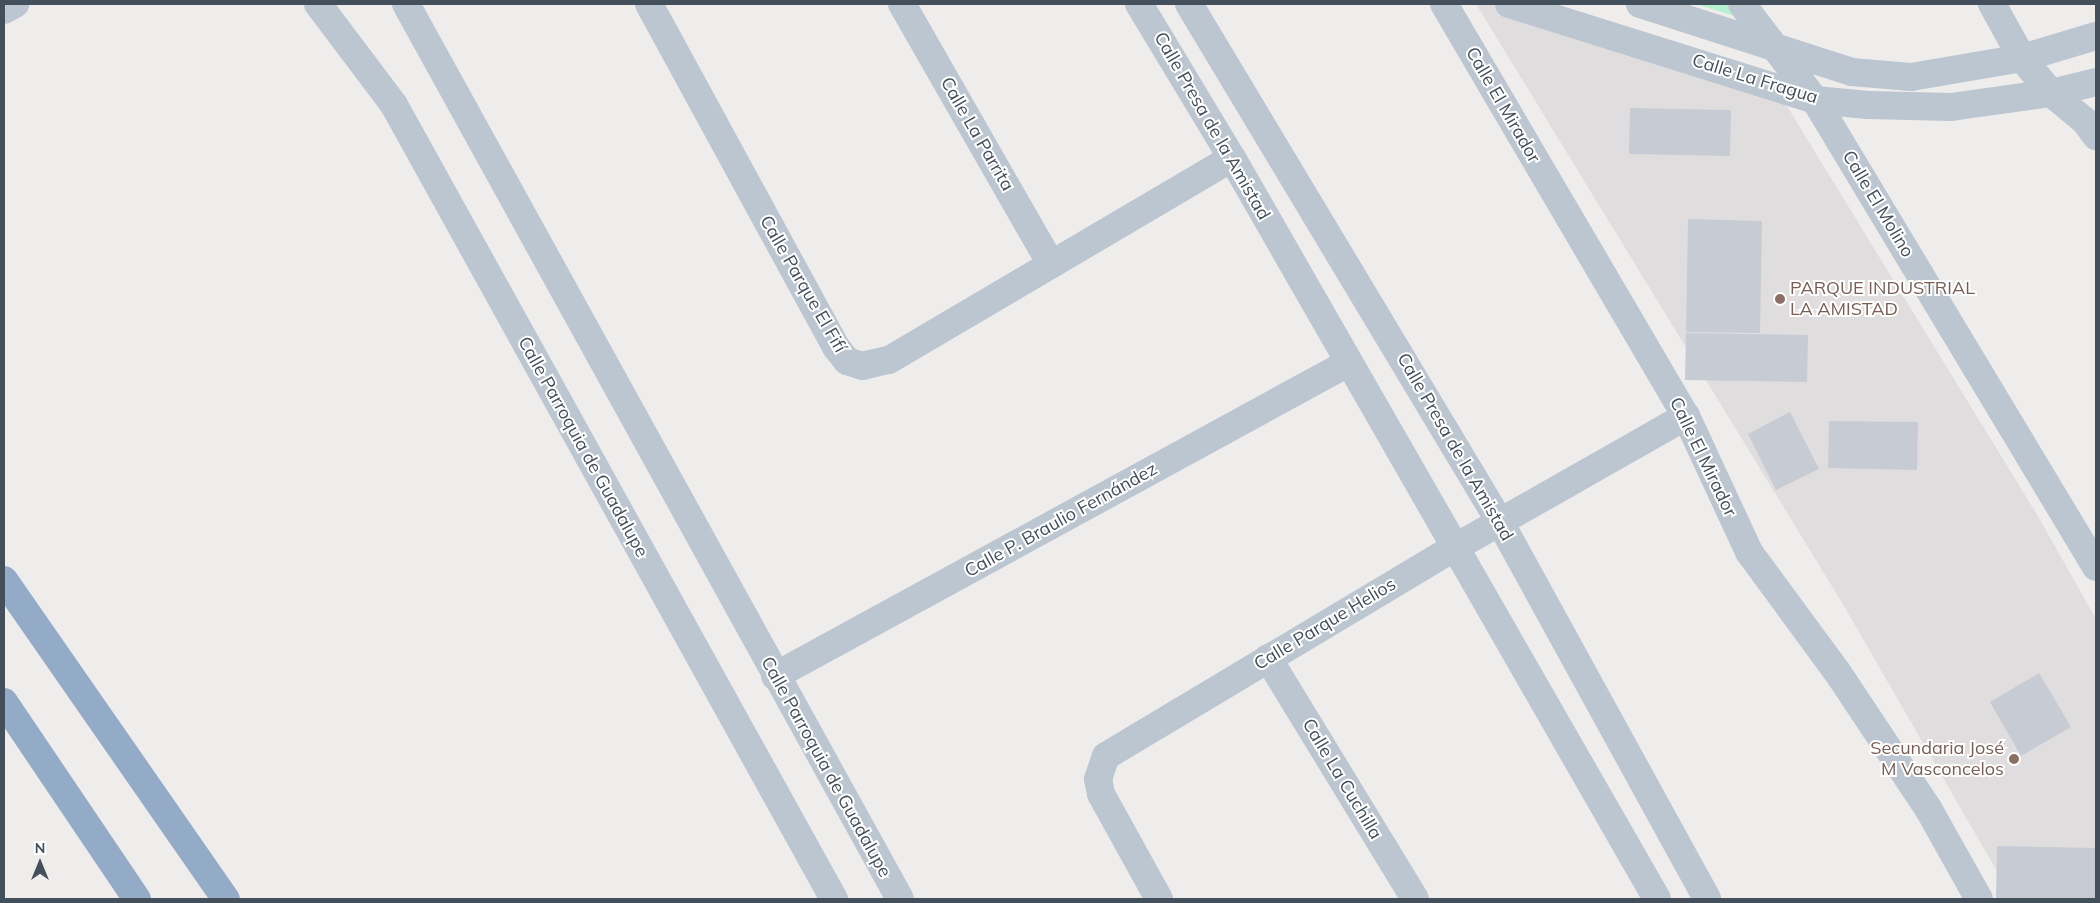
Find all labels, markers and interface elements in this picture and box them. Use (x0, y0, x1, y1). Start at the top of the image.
street label: Calle Presa de la Amistad (1149, 28, 1275, 224)
street label: Calle El Mirador (1461, 43, 1545, 167)
street label: Calle La Fragua (1689, 50, 1821, 108)
street label: Calle La Parrita (936, 73, 1018, 195)
street label: Calle El Molino (1838, 147, 1918, 261)
street label: Calle Parque El Fifí (755, 212, 851, 356)
place label: PARQUE INDUSTRIAL LA AMISTAD (1790, 278, 1975, 320)
marker: PARQUE INDUSTRIAL LA AMISTAD (1774, 293, 1786, 305)
street label: Calle Parroquia de Guadalupe (513, 333, 653, 561)
street label: Calle Presa de la Amistad (1392, 349, 1518, 545)
street label: Calle El Mirador (1665, 394, 1741, 520)
street label: Calle P. Braulio Fernández (961, 458, 1161, 582)
street label: Calle Parque Helios (1250, 573, 1400, 675)
street label: Calle Parroquia de Guadalupe (756, 653, 896, 881)
street label: Calle La Cuchilla (1298, 715, 1386, 843)
place label: Secundaria José M Vasconcelos (1870, 738, 2004, 781)
marker: Secundaria José M Vasconcelos (2008, 753, 2020, 765)
north arrow (15, 838, 65, 888)
text: N (35, 839, 45, 857)

